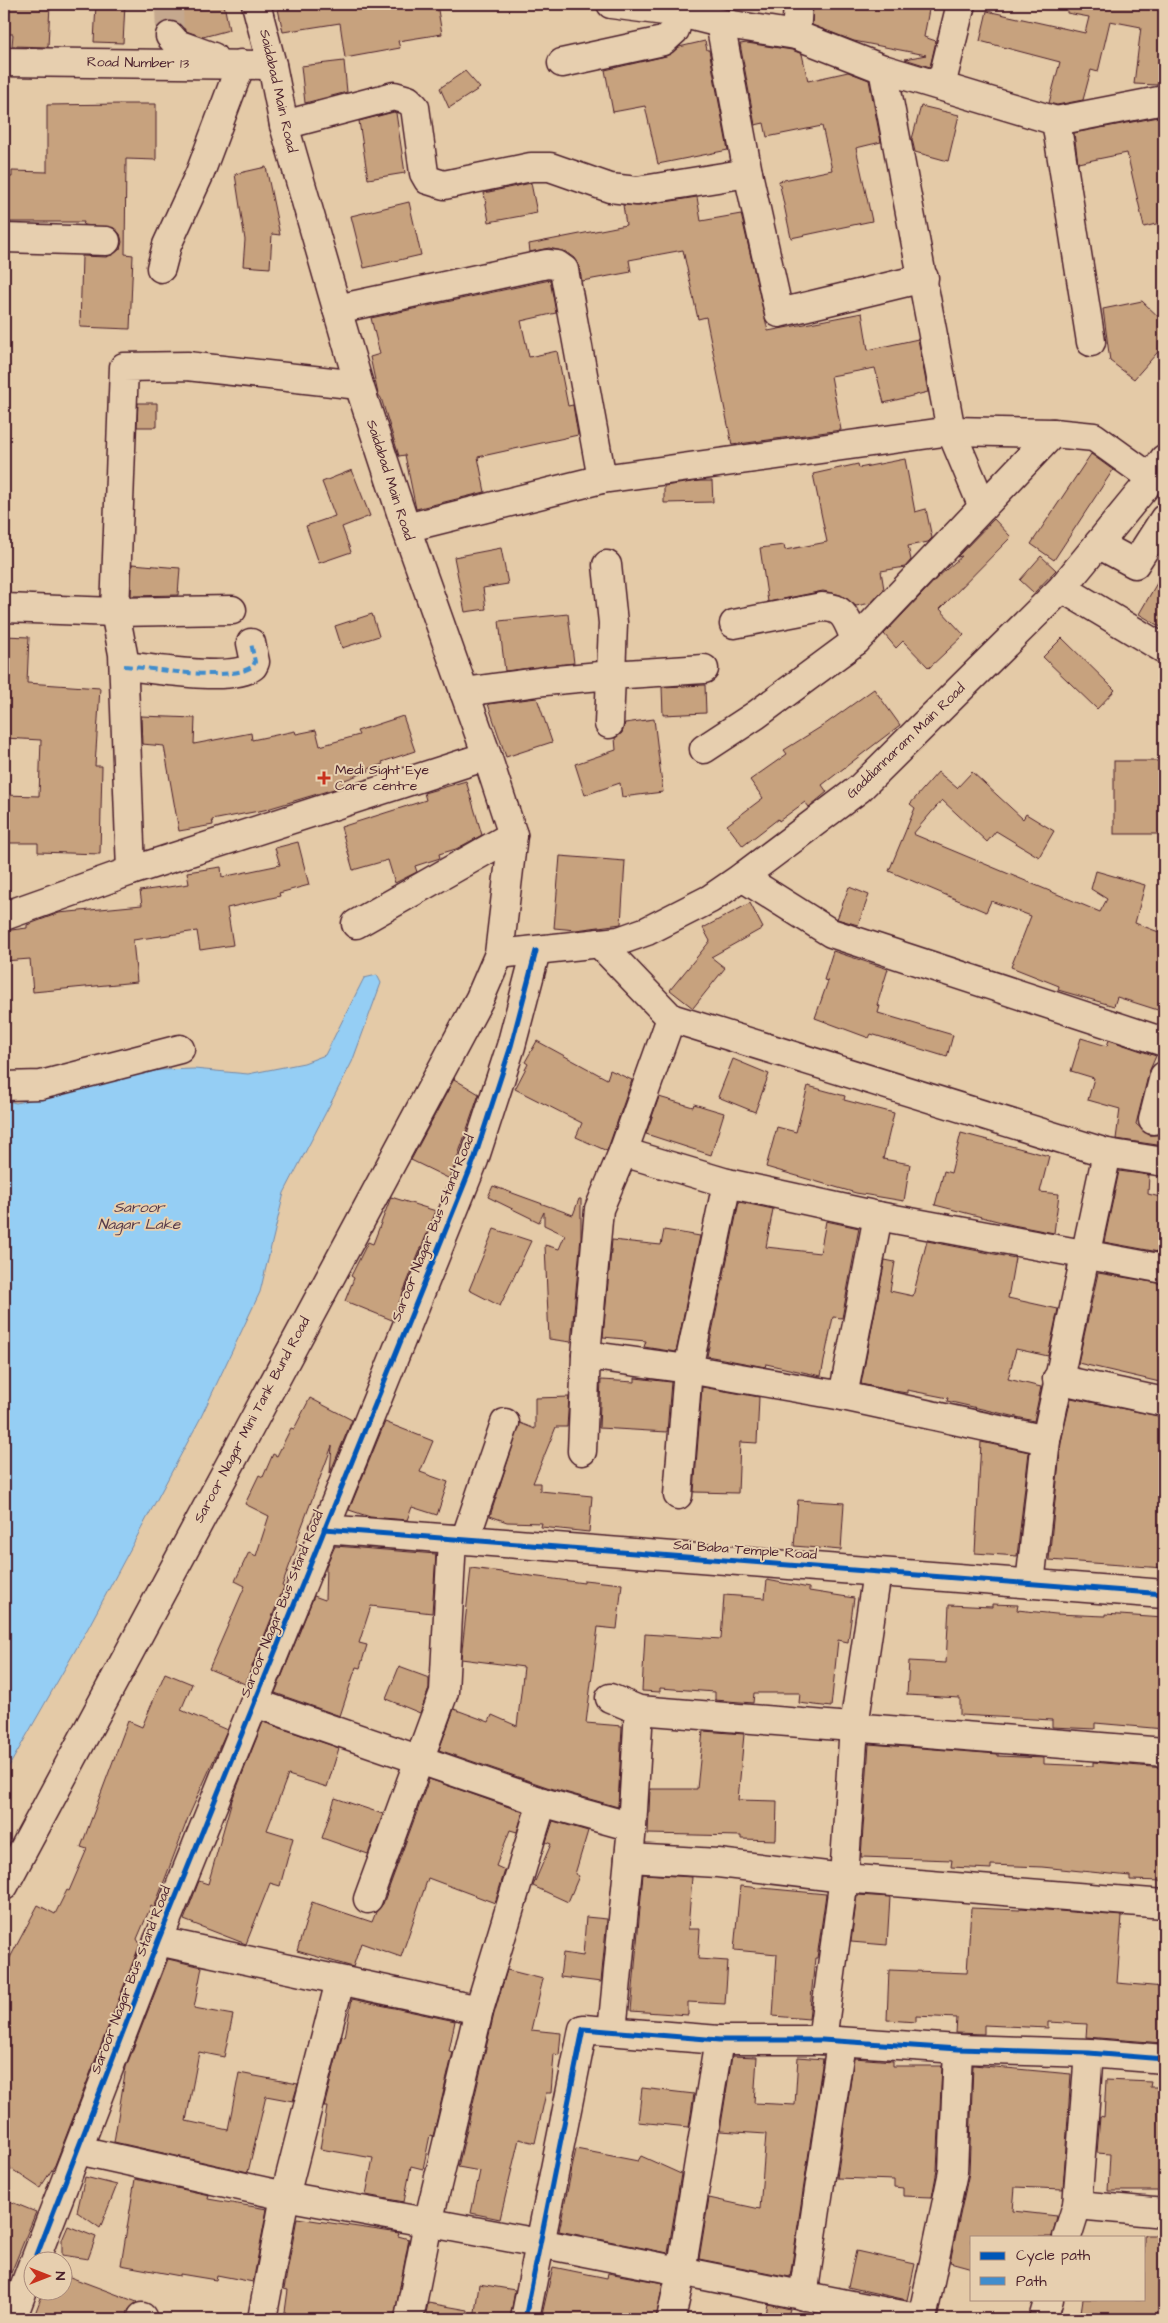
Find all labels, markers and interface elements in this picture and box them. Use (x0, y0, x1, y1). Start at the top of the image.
street label: Saidabad Main Road (254, 27, 302, 155)
street label: Road Number 13 (87, 52, 189, 74)
street label: Saidabad Main Road (361, 417, 419, 543)
street label: Gaddiannaram Main Road (842, 679, 970, 803)
place label: Medi Sight Eye Care centre (335, 760, 430, 796)
marker: Medi Sight Eye Care centre (317, 771, 331, 785)
street label: Saroor Nagar Bus Stand Road (386, 1132, 480, 1324)
water label: Saroor Nagar Lake (98, 1197, 181, 1236)
street label: Saroor Nagar Mini Tank Bund Road (189, 1313, 315, 1527)
street label: Saroor Nagar Bus Stand Road (235, 1508, 329, 1700)
street label: Sai Baba Temple Road (672, 1535, 818, 1565)
street label: Saroor Nagar Bus Stand Road (86, 1883, 176, 2077)
legend (970, 2236, 1146, 2300)
text: Cycle path (1016, 2245, 1091, 2267)
north arrow (22, 2250, 72, 2300)
text: Path (1016, 2271, 1047, 2292)
text: N (50, 2272, 70, 2281)

